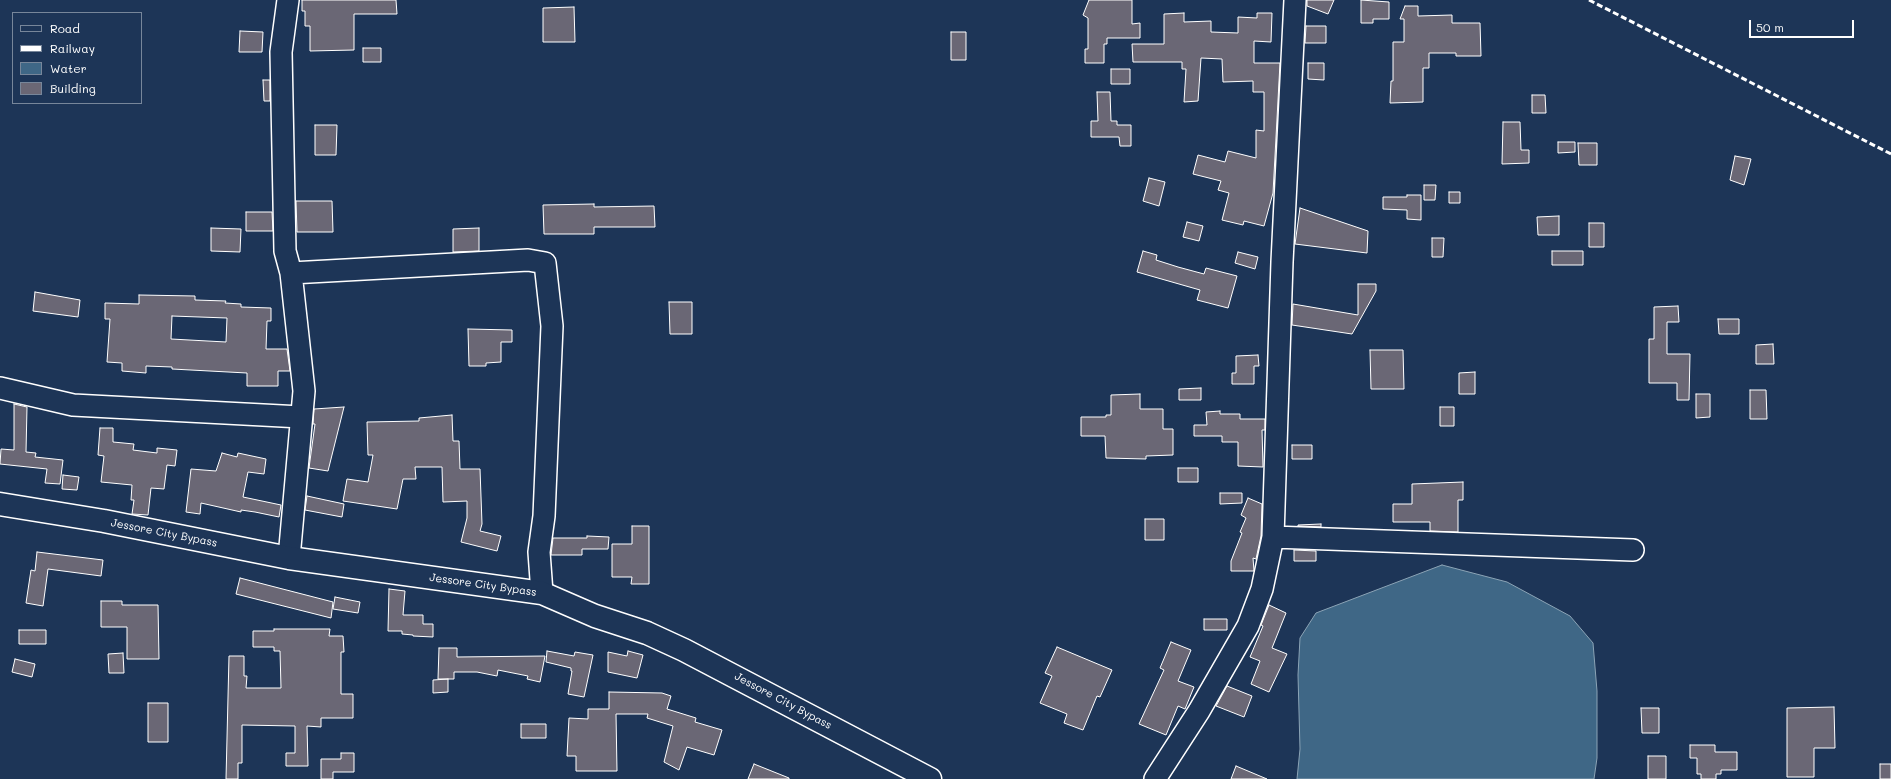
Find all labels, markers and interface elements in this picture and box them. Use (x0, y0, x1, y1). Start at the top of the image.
legend (12, 12, 142, 104)
scale bar (1751, 12, 1856, 38)
text: 50 m (1756, 19, 1784, 35)
text: Road (50, 20, 80, 36)
text: Railway (50, 40, 95, 56)
text: Water (50, 60, 87, 76)
text: Building (50, 80, 96, 96)
street label: Jessore City Bypass (110, 516, 218, 550)
street label: Jessore City Bypass (429, 571, 537, 599)
street label: Jessore City Bypass (732, 670, 834, 732)

